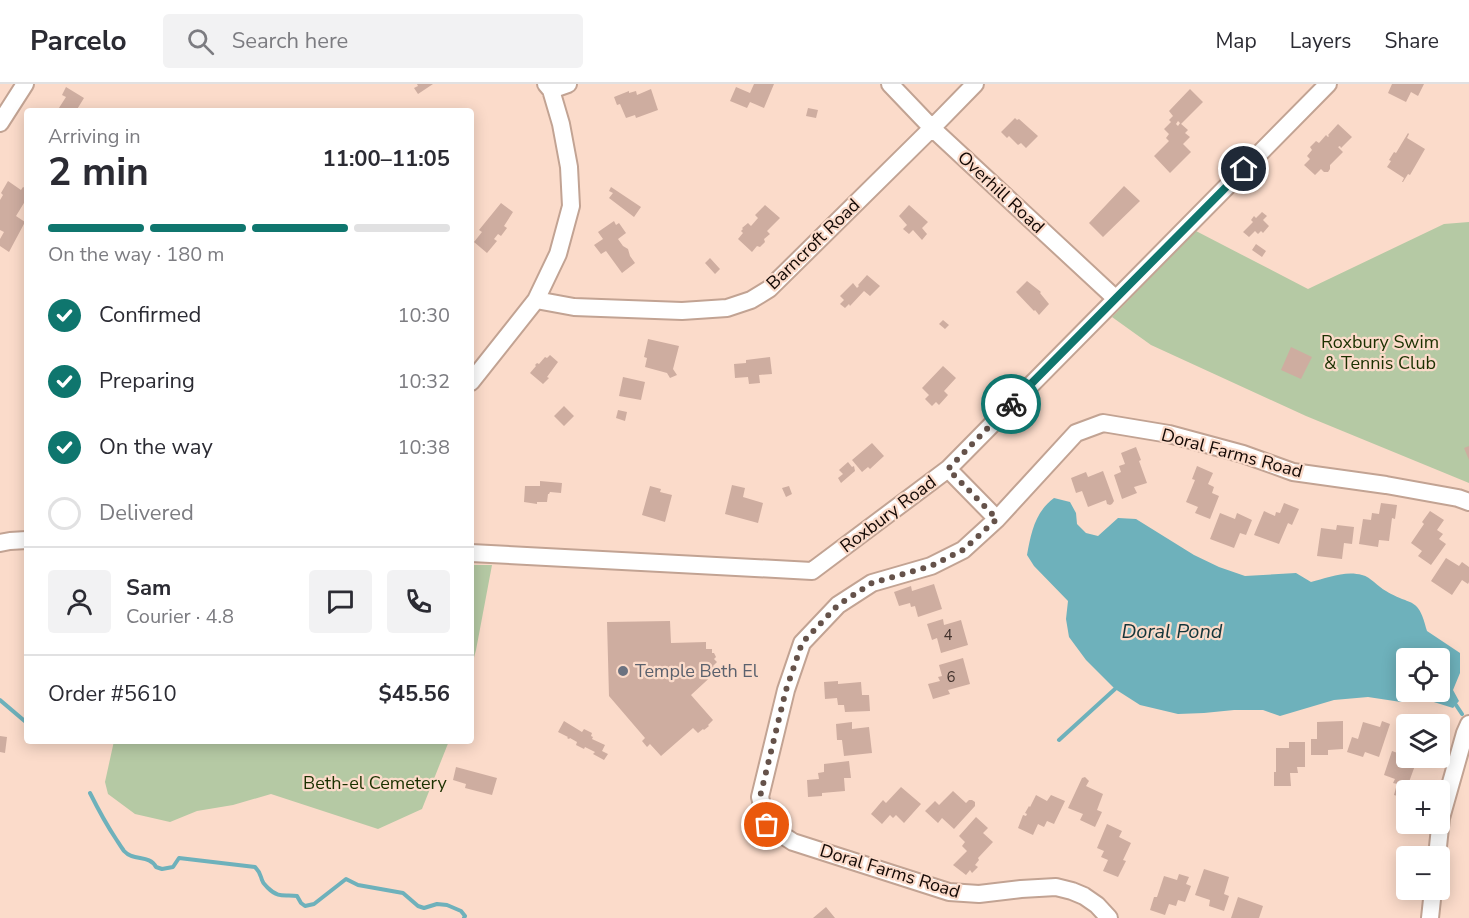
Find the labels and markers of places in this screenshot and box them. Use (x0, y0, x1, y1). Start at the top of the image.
pin (1218, 143, 1269, 194)
place label: Temple Beth El (635, 659, 759, 683)
marker: Temple Beth El (616, 664, 630, 678)
pin (741, 799, 792, 850)

